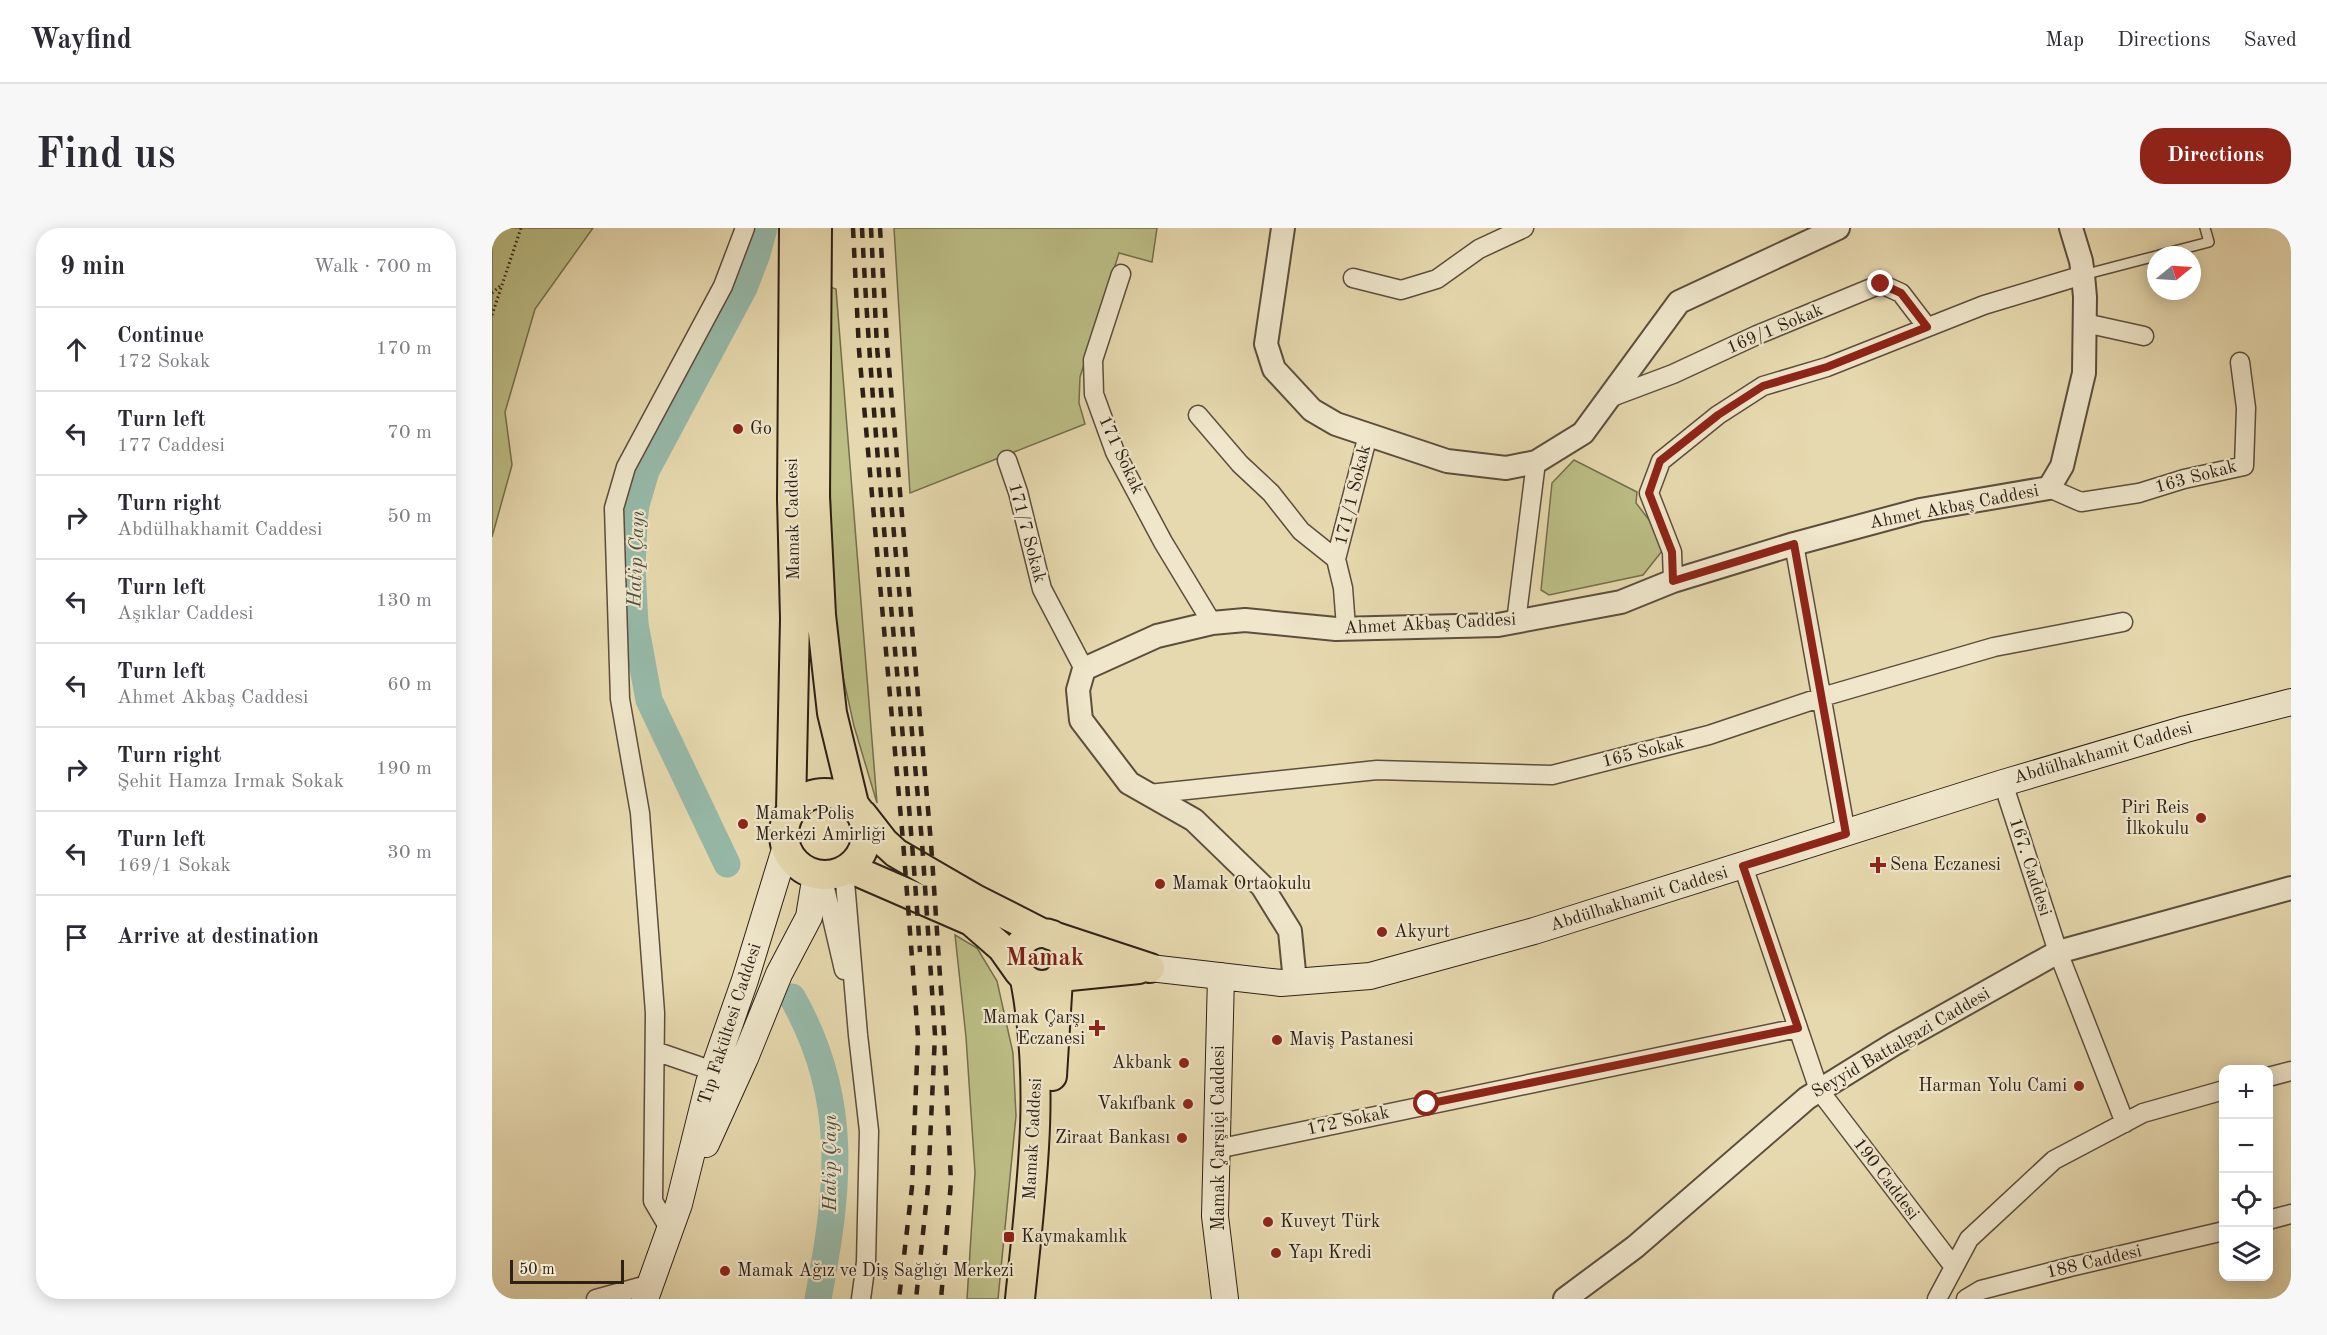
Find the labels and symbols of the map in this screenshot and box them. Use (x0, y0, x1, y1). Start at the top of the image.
north arrow (2147, 246, 2201, 300)
route end (1867, 270, 1893, 296)
street label: 169/1 Sokak (1724, 301, 1826, 357)
street label: 171 Sokak (1095, 413, 1147, 497)
place label: Go (750, 420, 772, 438)
marker: Go (731, 422, 745, 436)
street label: 171/1 Sokak (1332, 443, 1374, 547)
street label: 163 Sokak (2153, 457, 2239, 497)
street label: Mamak Caddesi (783, 458, 803, 580)
street label: 171/7 Sokak (1005, 481, 1049, 585)
street label: Ahmet Akbaş Caddesi (1868, 482, 2040, 532)
water label: Hatip Çayı (625, 510, 649, 609)
street label: Ahmet Akbaş Caddesi (1344, 610, 1517, 637)
street label: Abdülhakhamit Caddesi (2012, 719, 2194, 787)
street label: 165 Sokak (1600, 733, 1686, 771)
place label: Piri Reis İlkokulu (2121, 799, 2189, 838)
place label: Mamak Polis Merkezi Amirliği (755, 805, 886, 844)
marker: Piri Reis İlkokulu (2194, 811, 2208, 825)
street label: 167. Caddesi (2006, 816, 2054, 918)
marker: Mamak Polis Merkezi Amirliği (736, 817, 750, 831)
place label: Sena Eczanesi (1890, 856, 2001, 874)
marker: Sena Eczanesi (1871, 858, 1885, 872)
street label: Abdülhakhamit Caddesi (1548, 863, 1730, 935)
place label: Mamak Ortaokulu (1172, 875, 1311, 893)
marker: Mamak Ortaokulu (1153, 877, 1167, 891)
place label: Akyurt (1394, 923, 1450, 941)
marker: Akyurt (1375, 925, 1389, 939)
street label: Tıp Fakültesi Caddesi (695, 941, 765, 1107)
district label: Mamak (1006, 947, 1084, 971)
street label: Seyyid Battalgazi Caddesi (1809, 984, 1993, 1101)
place label: Mamak Çarşı Eczanesi (982, 1009, 1085, 1048)
marker: Mamak Çarşı Eczanesi (1090, 1021, 1104, 1035)
place label: Maviş Pastanesi (1289, 1031, 1414, 1049)
marker: Maviş Pastanesi (1270, 1033, 1284, 1047)
street label: Mamak Çarşıiçi Caddesi (1210, 1045, 1228, 1231)
place label: Akbank (1112, 1054, 1172, 1072)
marker: Akbank (1177, 1056, 1191, 1070)
street label: Mamak Caddesi (1021, 1077, 1045, 1201)
place label: Harman Yolu Cami (1918, 1077, 2067, 1095)
marker: Harman Yolu Cami (2072, 1079, 2086, 1093)
route start (1413, 1090, 1439, 1116)
place label: Vakıfbank (1097, 1095, 1176, 1113)
marker: Vakıfbank (1181, 1097, 1195, 1111)
street label: 172 Sokak (1305, 1103, 1391, 1139)
water label: Hatip Çayı (821, 1114, 841, 1213)
place label: Ziraat Bankası (1055, 1129, 1170, 1147)
marker: Ziraat Bankası (1175, 1131, 1189, 1145)
street label: 190 Caddesi (1850, 1135, 1922, 1223)
place label: Kuveyt Türk (1280, 1213, 1380, 1231)
marker: Kuveyt Türk (1261, 1215, 1275, 1229)
place label: Kaymakamlık (1021, 1228, 1128, 1246)
marker: Kaymakamlık (1002, 1230, 1016, 1244)
street label: 188 Caddesi (2045, 1242, 2143, 1282)
place label: Yapı Kredi (1288, 1244, 1372, 1262)
marker: Yapı Kredi (1269, 1246, 1283, 1260)
scale bar (510, 1257, 624, 1284)
place label: Mamak Ağız ve Diş Sağlığı Merkezi (737, 1262, 1014, 1280)
marker: Mamak Ağız ve Diş Sağlığı Merkezi (718, 1264, 732, 1278)

